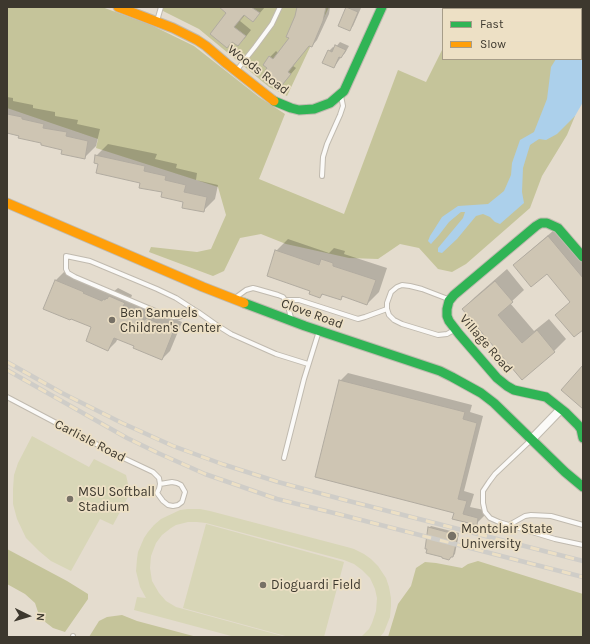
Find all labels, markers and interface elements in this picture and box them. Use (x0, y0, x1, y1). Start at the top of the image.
legend (442, 8, 582, 60)
text: Fast (480, 17, 503, 31)
text: Slow (480, 37, 506, 51)
street label: Woods Road (224, 42, 292, 98)
street label: Clove Road (279, 296, 345, 332)
place label: Ben Samuels Children's Center (120, 305, 221, 336)
street label: Village Road (456, 311, 516, 377)
marker: Ben Samuels Children's Center (107, 315, 117, 325)
street label: Carlisle Road (52, 416, 128, 466)
place label: MSU Softball Stadium (78, 484, 155, 515)
marker: MSU Softball Stadium (65, 494, 75, 504)
place label: Montclair State University (461, 521, 552, 552)
marker: Montclair State University (446, 530, 458, 542)
place label: Dioguardi Field (271, 577, 361, 593)
marker: Dioguardi Field (258, 580, 268, 590)
north arrow (8, 596, 48, 636)
text: N (34, 613, 47, 622)

